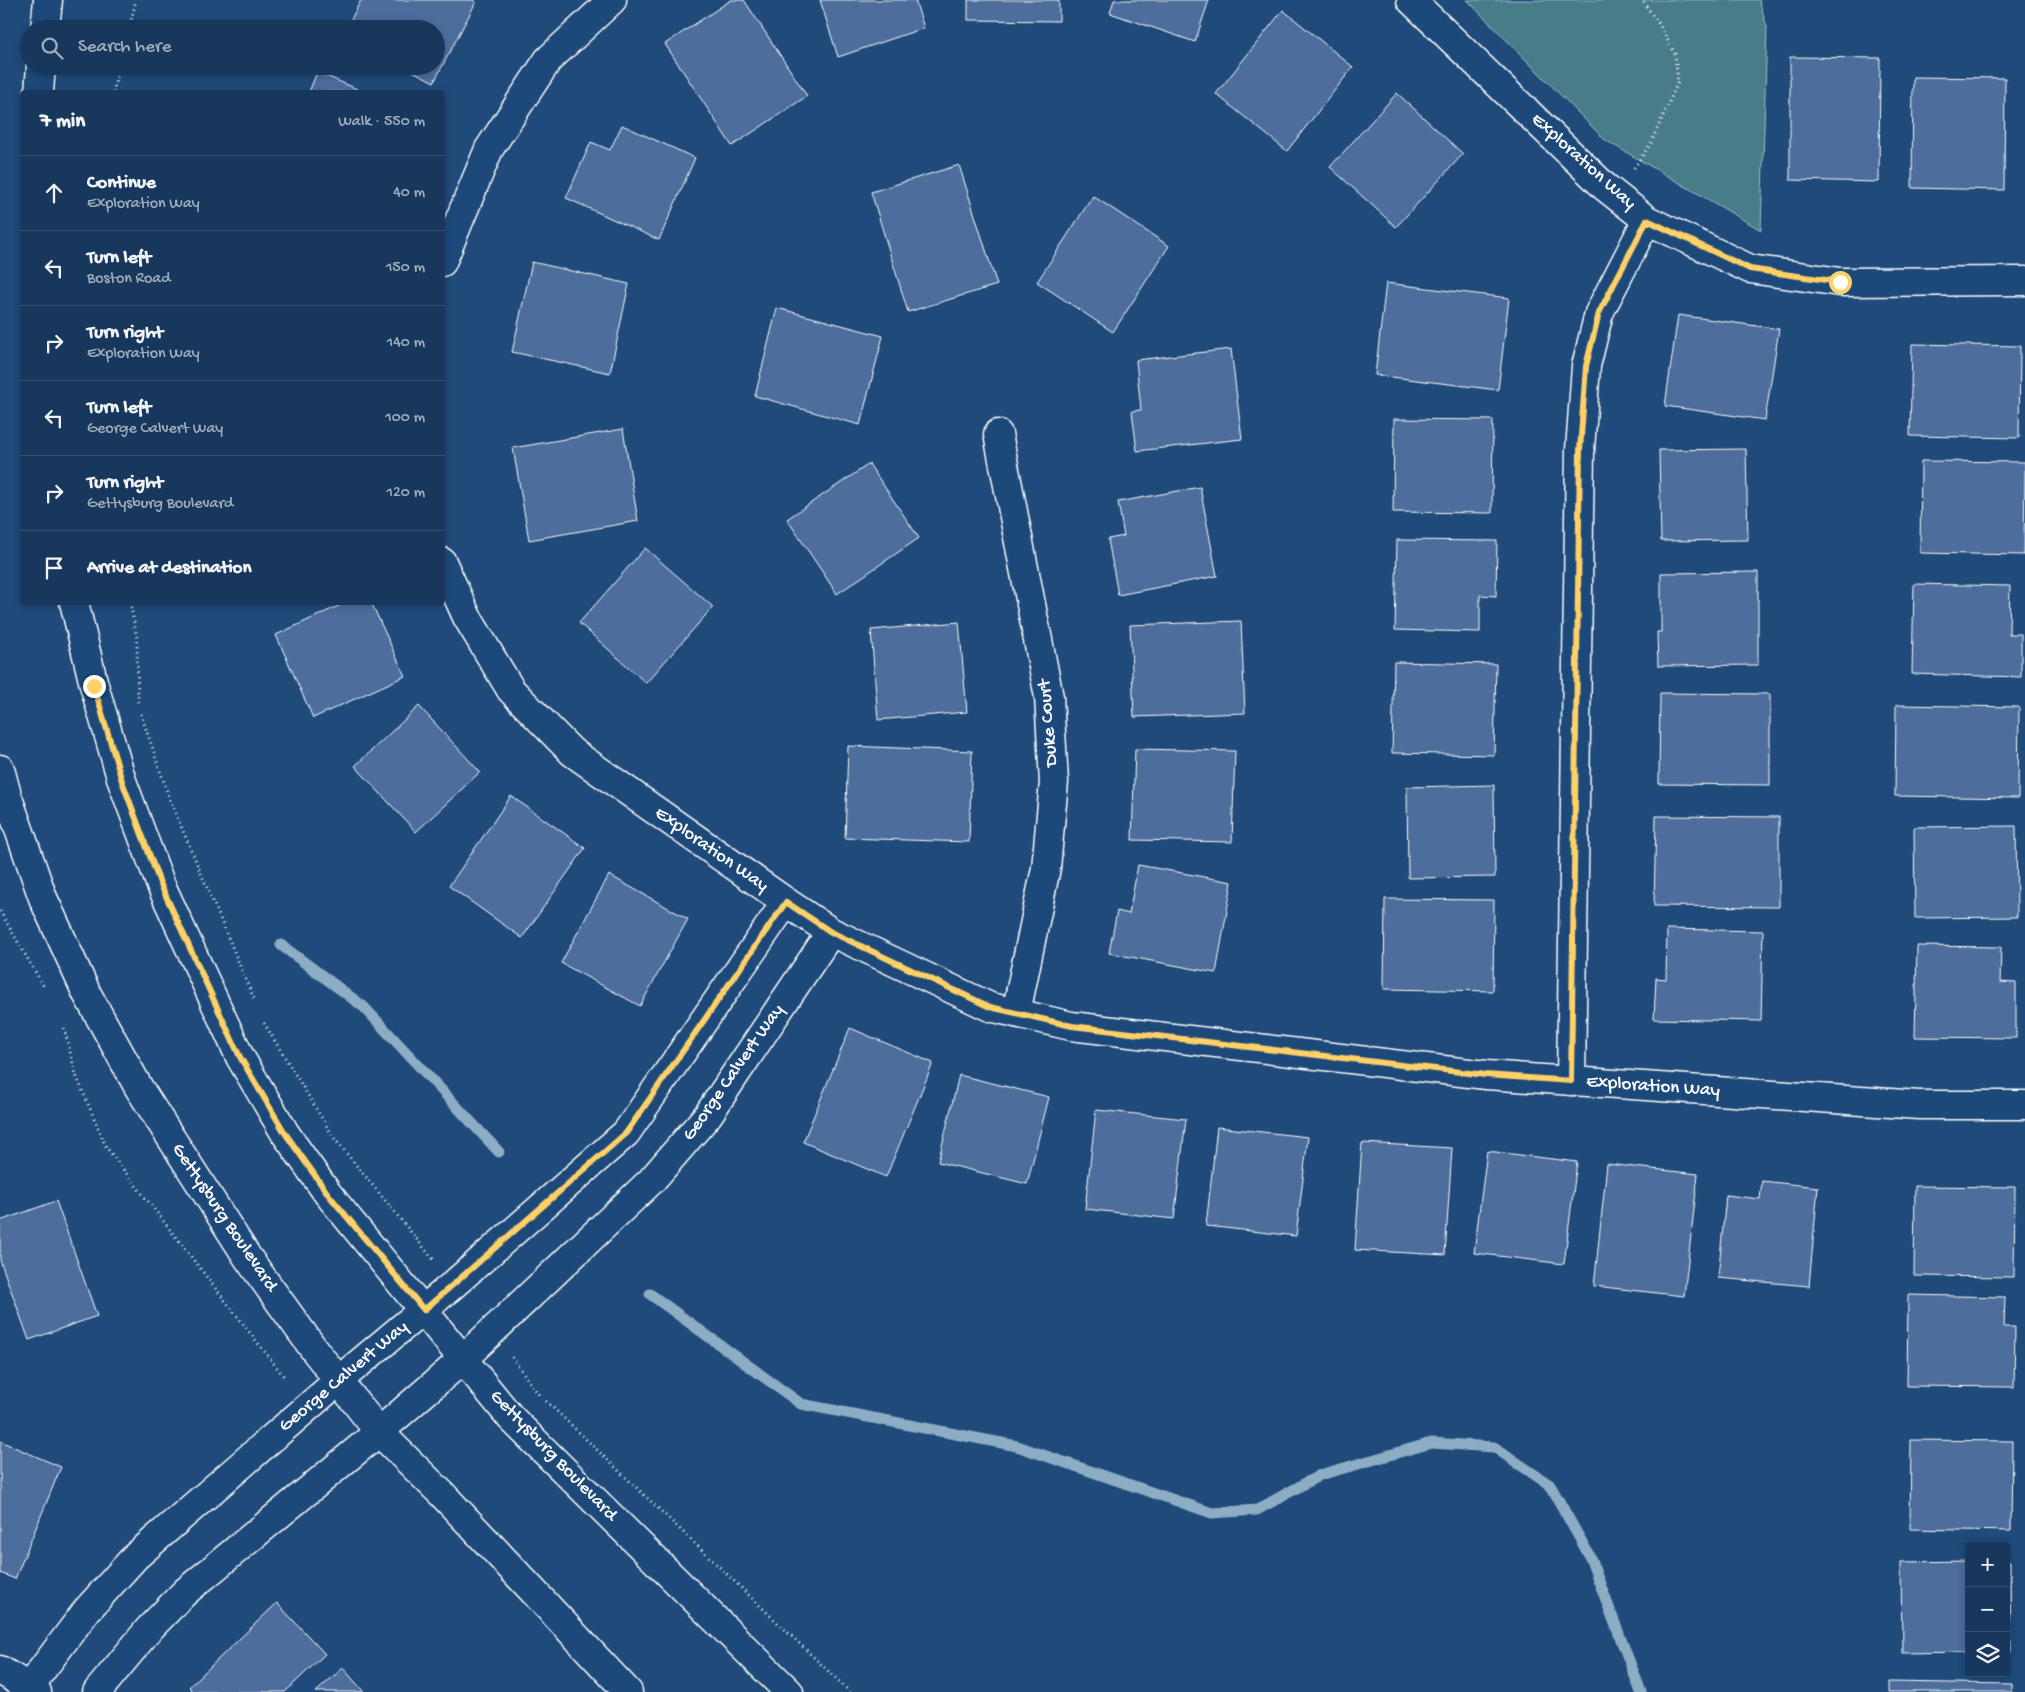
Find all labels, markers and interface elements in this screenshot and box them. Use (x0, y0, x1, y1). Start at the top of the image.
search box (20, 20, 445, 75)
icon: search (38, 34, 66, 62)
text: Search here (78, 36, 172, 59)
street label: Exploration Way (1526, 109, 1641, 216)
text: 7 min (40, 110, 85, 135)
text: Walk · 550 m (338, 113, 425, 132)
text: Continue (87, 172, 156, 195)
icon: ahead (40, 179, 68, 207)
text: 40 m (393, 184, 425, 203)
text: Exploration Way (87, 195, 200, 214)
text: Turn left (87, 247, 151, 270)
icon: left (40, 254, 68, 282)
text: 150 m (386, 259, 425, 278)
text: Boston Road (87, 270, 171, 289)
route start (1829, 271, 1852, 294)
text: Turn right (87, 322, 163, 345)
icon: right (40, 329, 68, 357)
text: 140 m (387, 334, 425, 353)
text: Exploration Way (87, 345, 200, 364)
text: Turn left (87, 397, 151, 420)
icon: left (40, 404, 68, 432)
text: 100 m (385, 409, 425, 428)
text: George Calvert Way (87, 420, 223, 439)
text: Turn right (87, 472, 163, 495)
icon: right (40, 479, 68, 507)
text: 120 m (386, 484, 425, 503)
text: Gettysburg Boulevard (87, 495, 233, 514)
icon: arrive (40, 554, 68, 582)
text: Arrive at destination (87, 557, 251, 580)
route end (83, 675, 106, 698)
street label: Duke Court (1034, 676, 1064, 770)
street label: Exploration Way (650, 802, 773, 898)
street label: George Calvert Way (678, 1000, 790, 1146)
street label: Exploration Way (1585, 1071, 1721, 1103)
street label: Gettysburg Boulevard (166, 1139, 283, 1298)
street label: George Calvert Way (275, 1316, 414, 1438)
street label: Gettysburg Boulevard (484, 1385, 623, 1528)
map controls (1965, 1542, 2010, 1677)
button: + (1965, 1542, 2010, 1587)
button: − (1965, 1587, 2010, 1632)
button: layers (1965, 1632, 2010, 1677)

